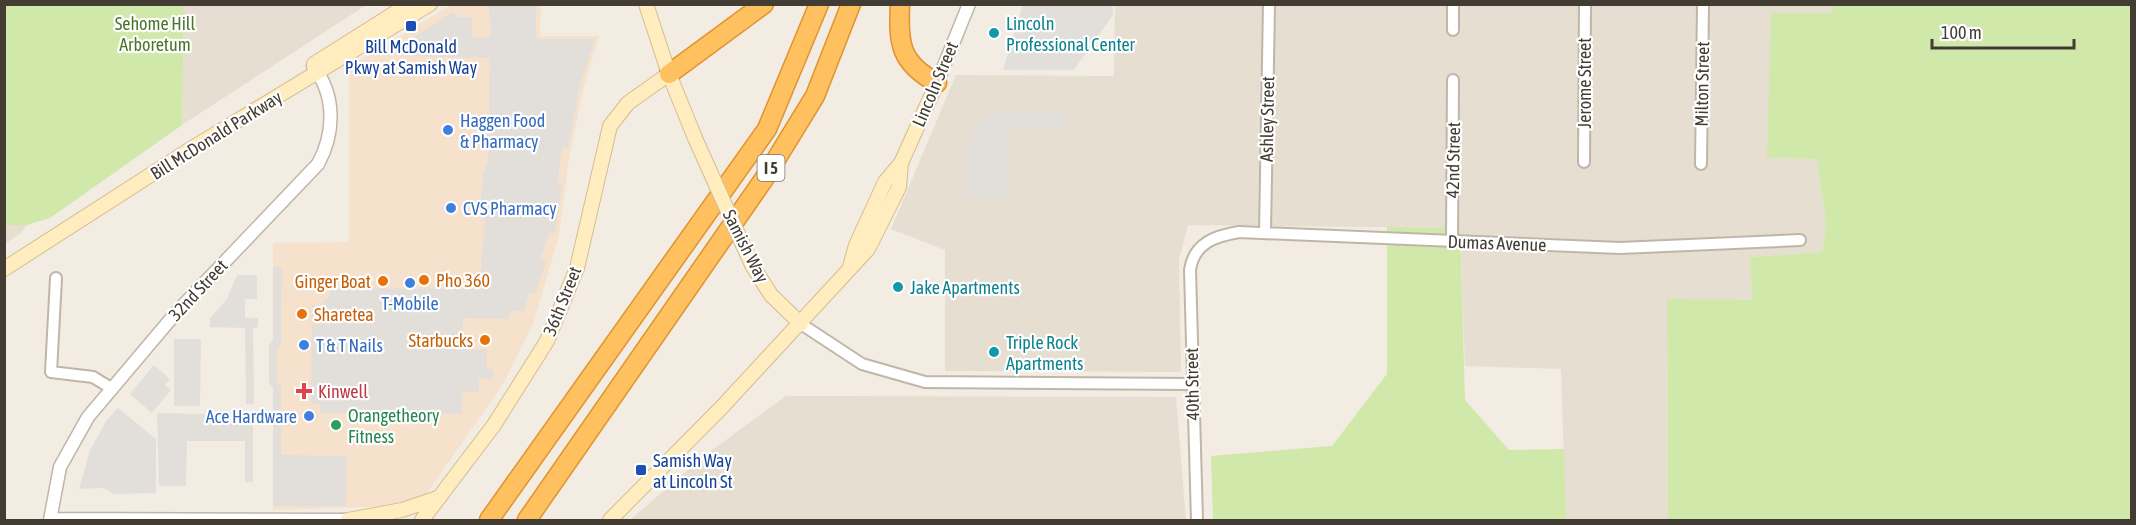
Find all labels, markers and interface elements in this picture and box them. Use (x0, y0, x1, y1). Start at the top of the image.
scale bar (1932, 12, 2074, 50)
park label: Sehome Hill Arboretum (115, 13, 196, 55)
place label: Lincoln Professional Center (1006, 13, 1136, 55)
marker: Bill McDonald Pkwy at Samish Way (404, 19, 418, 33)
text: 100 m (1941, 22, 1982, 43)
marker: Lincoln Professional Center (987, 26, 1001, 40)
place label: Bill McDonald Pkwy at Samish Way (345, 36, 477, 78)
street label: Lincoln Street (908, 38, 962, 130)
street label: Jerome Street (1574, 38, 1595, 128)
street label: Milton Street (1691, 41, 1713, 127)
street label: Ashley Street (1256, 76, 1278, 162)
street label: Bill McDonald Parkway (146, 86, 286, 184)
place label: Haggen Food & Pharmacy (460, 110, 545, 152)
street label: 42nd Street (1442, 122, 1464, 198)
marker: Haggen Food & Pharmacy (441, 123, 455, 137)
road number: I 5 (758, 155, 784, 181)
place label: CVS Pharmacy (463, 198, 557, 219)
marker: CVS Pharmacy (444, 201, 458, 215)
street label: Samish Way (719, 206, 773, 286)
street label: Dumas Avenue (1447, 231, 1547, 255)
street label: 32nd Street (164, 255, 232, 325)
street label: 36th Street (539, 263, 585, 339)
place label: Pho 360 (436, 270, 490, 291)
place label: Ginger Boat (295, 271, 371, 292)
marker: Pho 360 (417, 273, 431, 287)
marker: Ginger Boat (376, 274, 390, 288)
marker: T-Mobile (403, 276, 417, 290)
place label: Jake Apartments (910, 277, 1020, 298)
marker: Jake Apartments (891, 280, 905, 294)
place label: T-Mobile (381, 293, 439, 314)
place label: Sharetea (314, 304, 374, 325)
marker: Sharetea (295, 307, 309, 321)
place label: Starbucks (408, 330, 473, 351)
place label: Triple Rock Apartments (1006, 332, 1083, 374)
marker: Starbucks (478, 333, 492, 347)
place label: T & T Nails (316, 335, 383, 356)
marker: T & T Nails (297, 338, 311, 352)
marker: Triple Rock Apartments (987, 345, 1001, 359)
street label: 40th Street (1181, 347, 1203, 421)
place label: Kinwell (318, 381, 368, 402)
marker: Kinwell (295, 382, 313, 400)
place label: Orangetheory Fitness (348, 405, 439, 447)
place label: Ace Hardware (206, 406, 297, 427)
marker: Ace Hardware (302, 409, 316, 423)
marker: Orangetheory Fitness (329, 418, 343, 432)
place label: Samish Way at Lincoln St (653, 450, 733, 492)
marker: Samish Way at Lincoln St (634, 463, 648, 477)

